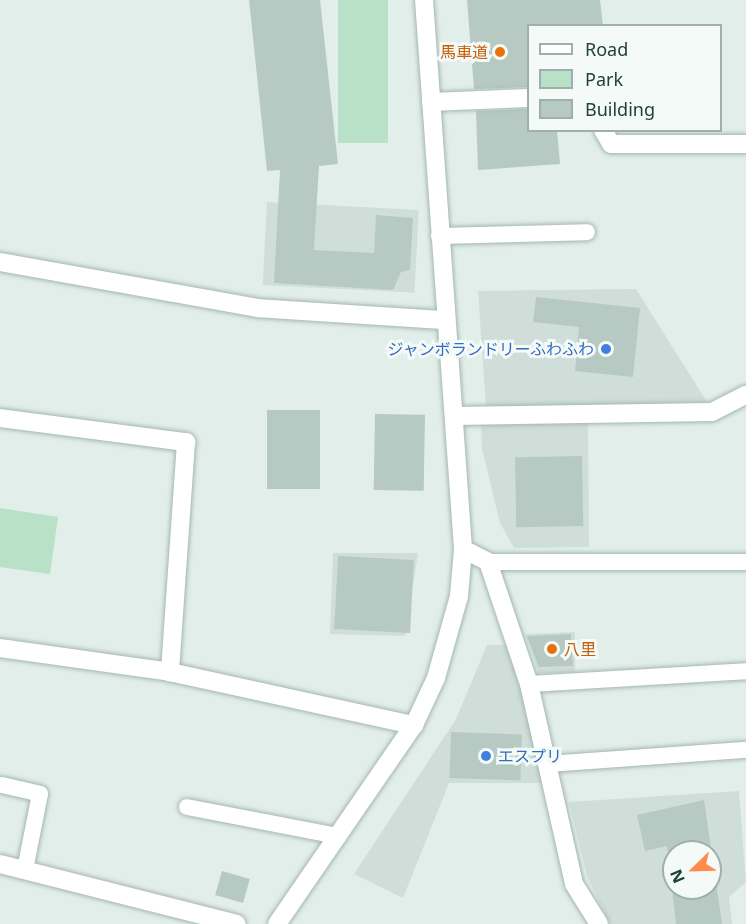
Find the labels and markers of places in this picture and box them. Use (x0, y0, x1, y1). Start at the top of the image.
place label: 馬車道 (440, 42, 488, 62)
marker: 馬車道 (493, 45, 507, 59)
place label: ジャンボランドリーふわふわ (386, 339, 594, 359)
marker: ジャンボランドリーふわふわ (599, 342, 613, 356)
place label: 八里 (564, 639, 596, 659)
marker: 八里 (545, 642, 559, 656)
place label: エスプリ (498, 746, 562, 766)
marker: エスプリ (479, 749, 493, 763)

